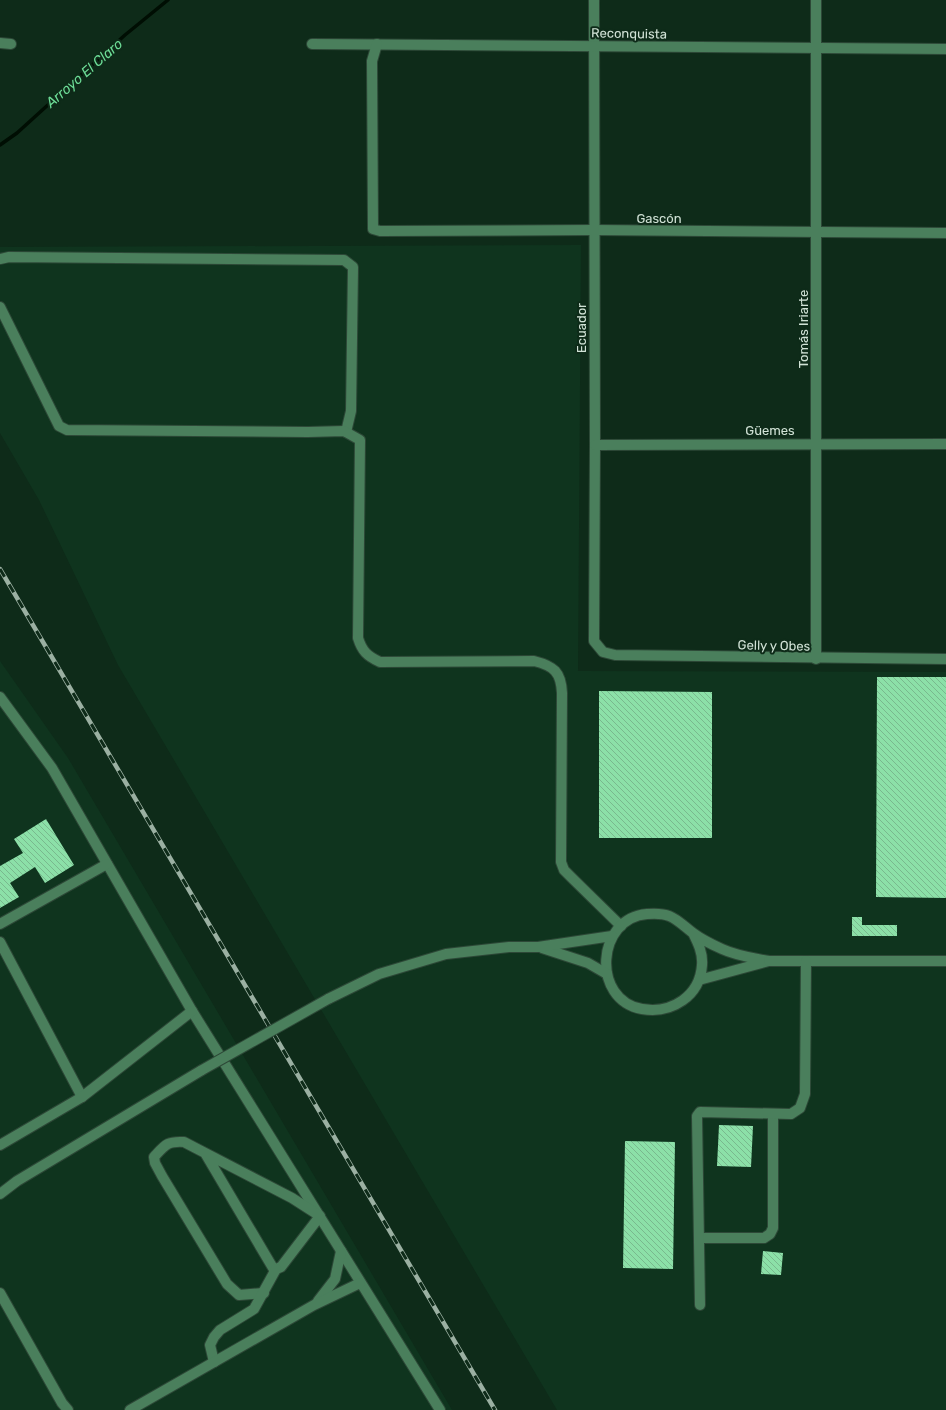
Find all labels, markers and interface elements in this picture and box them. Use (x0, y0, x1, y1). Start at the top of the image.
street label: Reconquista (591, 25, 667, 42)
water label: Arroyo El Claro (42, 35, 126, 112)
street label: Gascón (636, 211, 682, 226)
street label: Tomás Iriarte (796, 290, 811, 368)
street label: Ecuador (574, 303, 589, 353)
street label: Güemes (745, 423, 795, 438)
street label: Gelly y Obes (738, 637, 811, 654)

